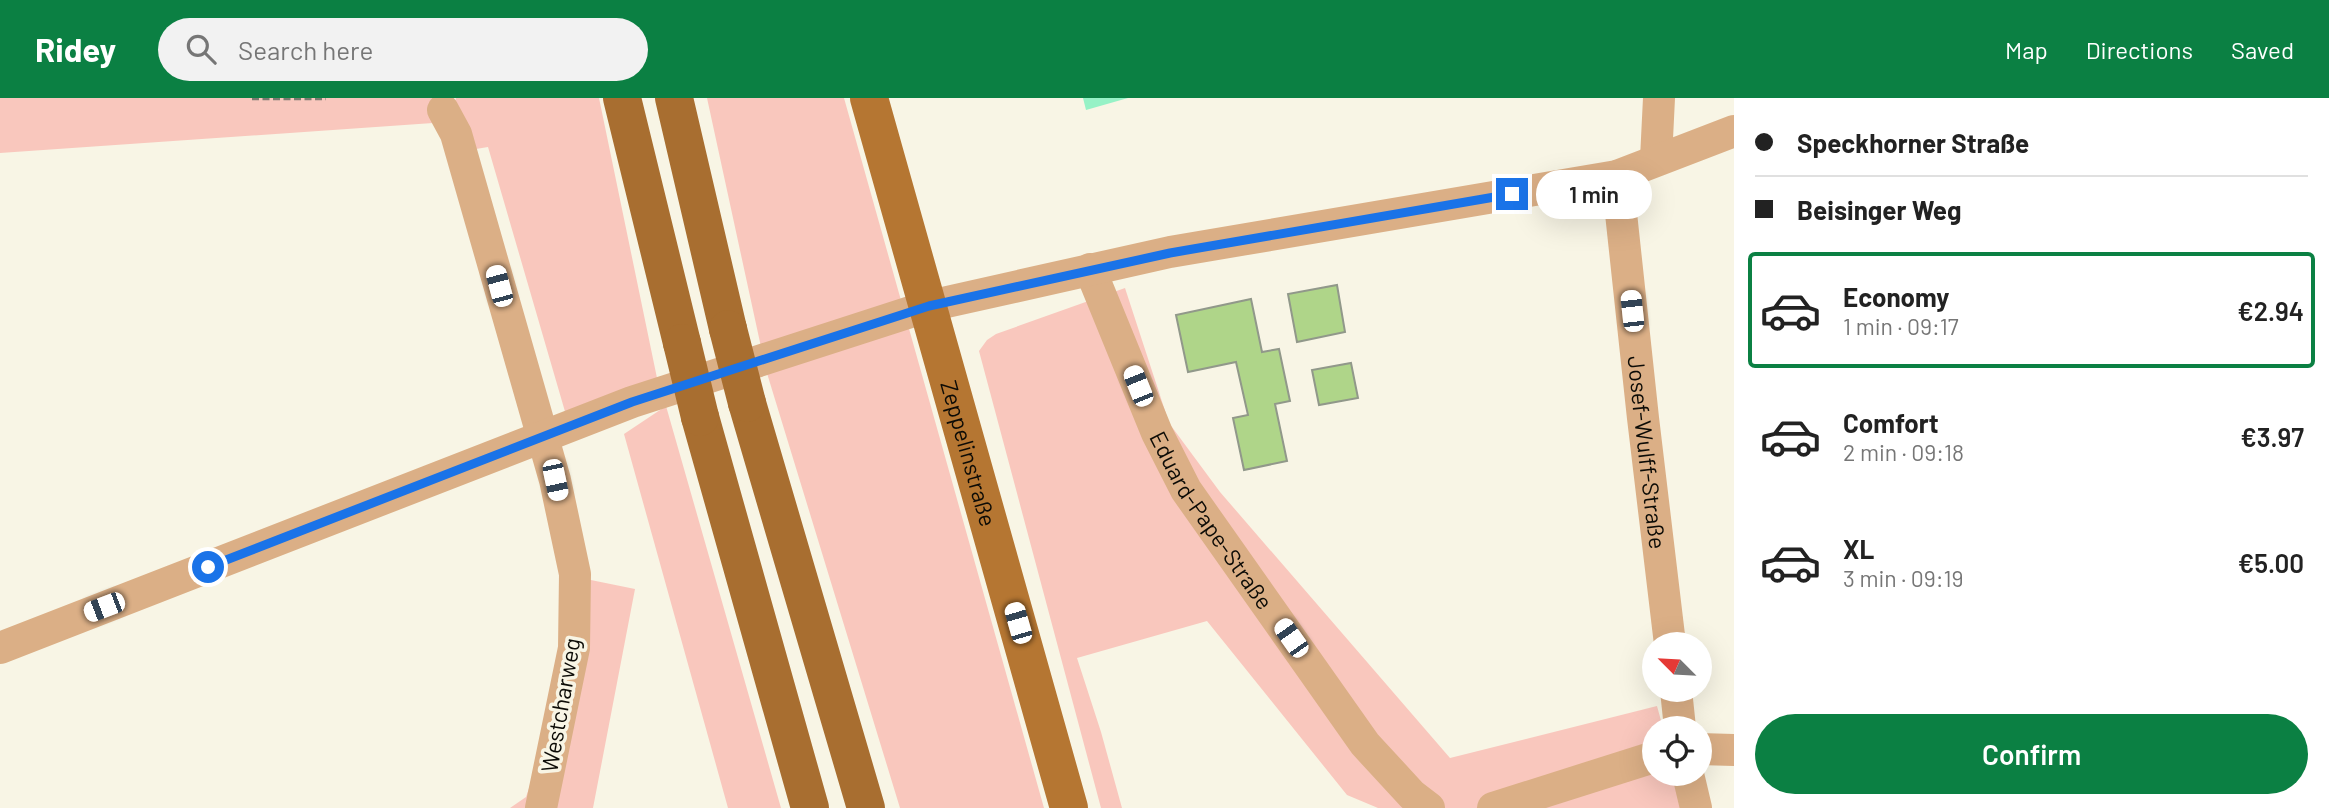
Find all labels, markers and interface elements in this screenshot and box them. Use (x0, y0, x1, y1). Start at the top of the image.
search box (158, 18, 648, 81)
text: Ridey (35, 29, 116, 69)
icon: search (182, 30, 220, 68)
text: Search here (238, 34, 373, 65)
text: Map (2005, 35, 2048, 64)
text: Directions (2086, 35, 2193, 64)
text: Saved (2231, 35, 2294, 64)
text: Speckhorner Straße (1797, 127, 2029, 158)
callout: 1 min (1536, 170, 1652, 218)
route end (1496, 178, 1528, 210)
text: 1 min (1569, 180, 1619, 208)
text: Beisinger Weg (1797, 194, 1962, 225)
car (484, 263, 515, 309)
icon: car (1759, 279, 1822, 342)
text: Economy (1843, 281, 1949, 312)
car (1620, 289, 1645, 333)
text: €2.94 (2237, 295, 2304, 326)
text: 1 min · 09:17 (1843, 312, 1959, 340)
street label: Josef-Wulff-Straße (1622, 354, 1673, 550)
car (1121, 363, 1156, 409)
street label: Zeppelinstraße (935, 377, 1003, 529)
icon: car (1759, 405, 1822, 468)
text: Comfort (1843, 407, 1939, 438)
text: €3.97 (2240, 421, 2304, 452)
street label: Eduard-Pape-Straße (1144, 426, 1279, 614)
text: 2 min · 09:18 (1843, 438, 1964, 466)
car (541, 457, 570, 503)
icon: car (1759, 531, 1822, 594)
text: XL (1843, 533, 1874, 564)
text: €5.00 (2238, 547, 2304, 578)
route start (192, 551, 224, 583)
text: 3 min · 09:19 (1843, 564, 1964, 592)
car (81, 590, 128, 624)
car (1003, 600, 1034, 646)
car (1271, 615, 1312, 661)
north arrow (1642, 632, 1712, 702)
map controls (1642, 632, 1712, 786)
street label: Westcharweg (534, 636, 586, 774)
button: Confirm (1755, 714, 2308, 794)
button: locate (1642, 716, 1712, 786)

